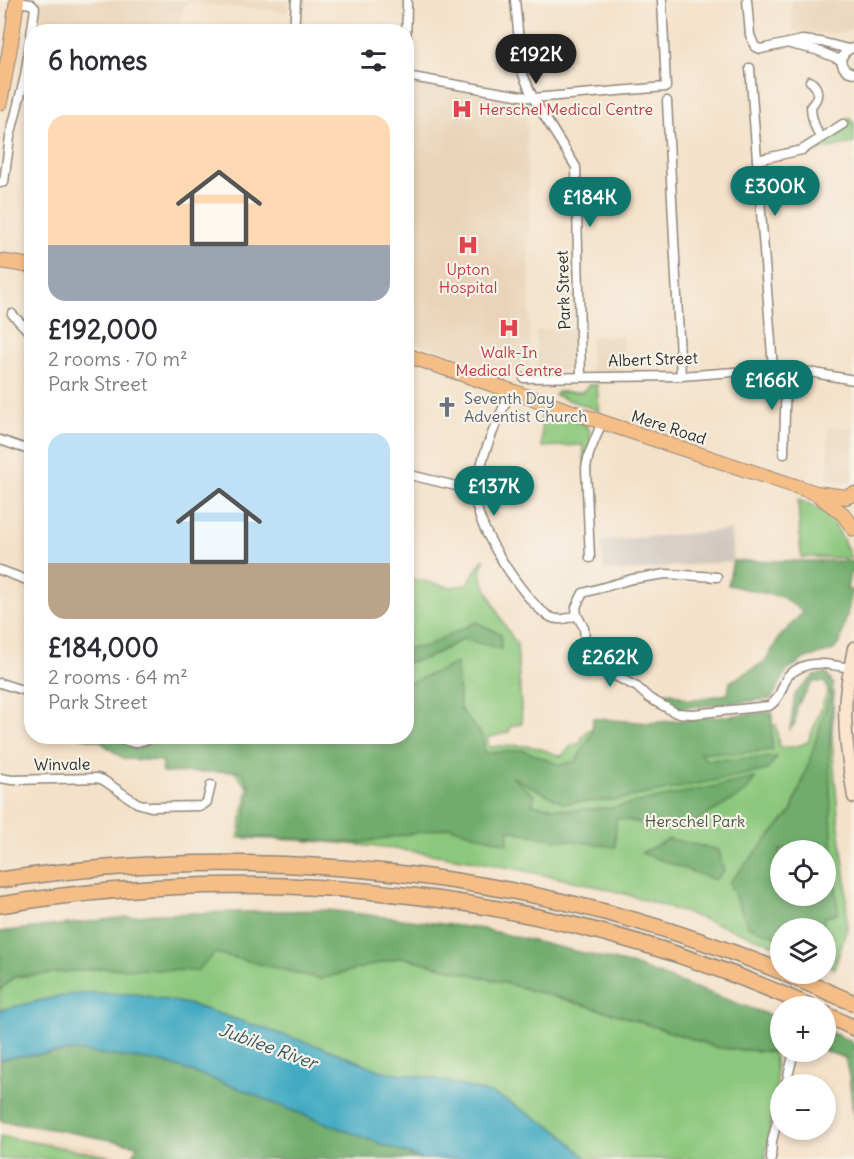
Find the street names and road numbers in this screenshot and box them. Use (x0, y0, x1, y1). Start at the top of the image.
street label: Park Street (552, 249, 574, 330)
street label: Albert Street (608, 347, 699, 371)
street label: Mere Road (629, 406, 709, 448)
street label: Winvale (34, 754, 90, 774)

